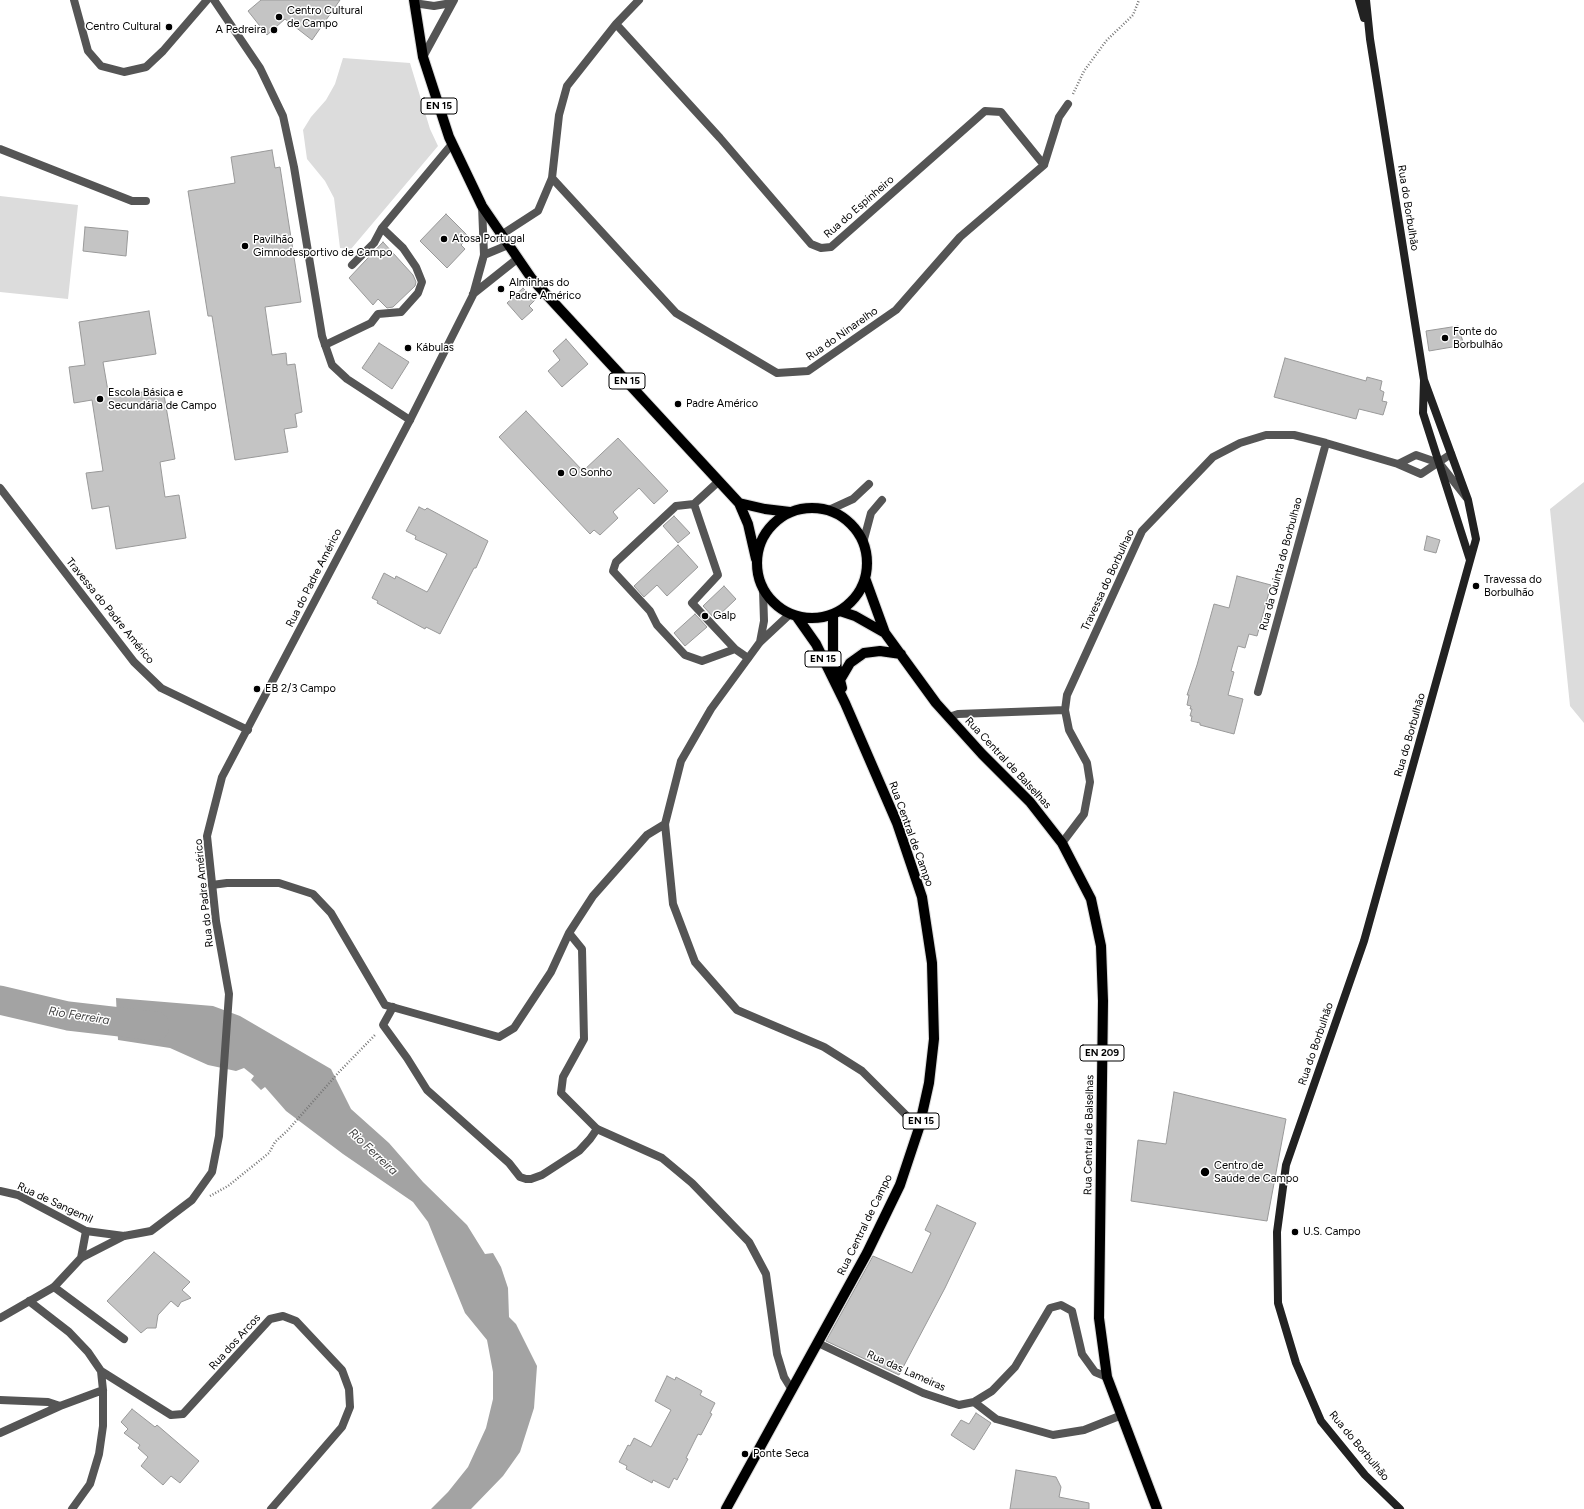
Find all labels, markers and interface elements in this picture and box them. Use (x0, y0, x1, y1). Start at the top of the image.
place label: Centro Cultural de Campo (287, 4, 363, 30)
marker: Centro Cultural de Campo (274, 12, 284, 22)
place label: Centro Cultural (85, 20, 161, 34)
marker: Centro Cultural (164, 22, 174, 32)
place label: A Pedreira (216, 23, 266, 37)
marker: A Pedreira (269, 25, 279, 35)
road number: EN 15 (421, 98, 457, 114)
street label: Rua do Borbulhão (1395, 164, 1421, 252)
street label: Rua do Espinheiro (821, 173, 897, 241)
place label: Atosa Portugal (452, 232, 525, 246)
place label: Pavilhão Gimnodesportivo de Campo (253, 233, 392, 259)
marker: Atosa Portugal (439, 234, 449, 244)
marker: Pavilhão Gimnodesportivo de Campo (240, 241, 250, 251)
place label: Alminhas do Padre Américo (509, 276, 581, 302)
marker: Alminhas do Padre Américo (496, 284, 506, 294)
street label: Rua do Ninarelho (804, 304, 880, 364)
place label: Fonte do Borbulhão (1453, 325, 1503, 351)
marker: Fonte do Borbulhão (1440, 333, 1450, 343)
place label: Kábulas (416, 341, 454, 355)
marker: Kábulas (403, 343, 413, 353)
road number: EN 15 (609, 373, 645, 389)
place label: Escola Básica e Secundária de Campo (108, 386, 217, 412)
marker: Escola Básica e Secundária de Campo (95, 394, 105, 404)
place label: Padre Américo (686, 397, 758, 411)
marker: Padre Américo (673, 399, 683, 409)
place label: O Sonho (569, 466, 612, 480)
marker: O Sonho (556, 468, 566, 478)
street label: Rua da Quinta do Borbulhao (1257, 496, 1305, 632)
street label: Rua do Padre Américo (283, 526, 345, 630)
street label: Travessa do Borbulhao (1079, 527, 1137, 633)
street label: Travessa do Padre Américo (63, 555, 157, 667)
place label: Travessa do Borbulhão (1484, 573, 1542, 599)
marker: Travessa do Borbulhão (1471, 581, 1481, 591)
place label: Galp (713, 609, 736, 623)
marker: Galp (700, 611, 710, 621)
road number: EN 15 (805, 651, 841, 667)
place label: EB 2/3 Campo (265, 682, 336, 696)
marker: EB 2/3 Campo (252, 684, 262, 694)
street label: Rua do Borbulhão (1392, 691, 1428, 779)
street label: Rua Central de Balselhas (962, 714, 1054, 812)
street label: Rua Central de Campo (886, 780, 936, 888)
street label: Rua do Padre Américo (192, 838, 216, 948)
street label: Rua do Borbulhão (1296, 1001, 1336, 1087)
water label: Rio Ferreira (47, 1004, 111, 1028)
road number: EN 209 (1080, 1045, 1124, 1061)
street label: Rua Central de Balselhas (1081, 1075, 1097, 1195)
road number: EN 15 (903, 1113, 939, 1129)
water label: Rio Ferreira (345, 1126, 401, 1178)
place label: Centro de Saúde de Campo (1214, 1159, 1299, 1185)
marker: Centro de Saúde de Campo (1199, 1166, 1211, 1178)
street label: Rua Central de Campo (835, 1172, 895, 1278)
street label: Rua de Sangemil (15, 1180, 95, 1226)
place label: U.S. Campo (1303, 1225, 1361, 1239)
marker: U.S. Campo (1290, 1227, 1300, 1237)
street label: Rua dos Arcos (206, 1311, 264, 1373)
street label: Rua das Lameiras (865, 1348, 947, 1394)
street label: Rua do Borbulhão (1326, 1408, 1392, 1484)
place label: Ponte Seca (753, 1447, 809, 1461)
marker: Ponte Seca (740, 1449, 750, 1459)

